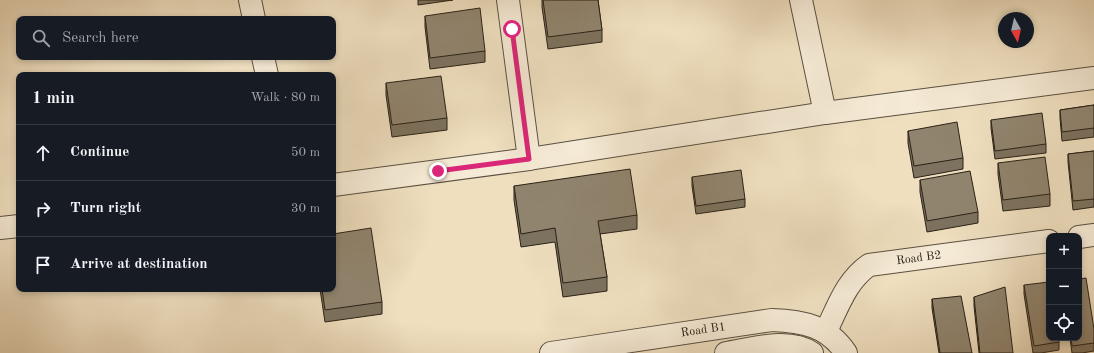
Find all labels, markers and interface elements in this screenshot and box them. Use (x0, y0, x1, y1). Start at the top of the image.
north arrow (998, 12, 1034, 48)
search box (16, 16, 336, 60)
route start (503, 20, 521, 38)
icon: search (30, 27, 52, 49)
text: Search here (62, 31, 139, 46)
text: 1 min (32, 90, 75, 107)
text: Walk · 80 m (251, 91, 320, 104)
icon: ahead (32, 142, 54, 164)
text: Continue (70, 145, 129, 160)
text: 50 m (291, 146, 320, 159)
route end (429, 162, 447, 180)
icon: right (32, 198, 54, 220)
text: Turn right (70, 201, 141, 216)
text: 30 m (291, 202, 320, 215)
map controls (1046, 233, 1082, 341)
button: + (1046, 233, 1082, 269)
street label: Road B2 (896, 249, 942, 267)
icon: arrive (32, 254, 54, 276)
text: Arrive at destination (70, 257, 208, 272)
button: − (1046, 269, 1082, 305)
button: locate (1046, 305, 1082, 341)
street label: Road B1 (680, 321, 727, 340)

